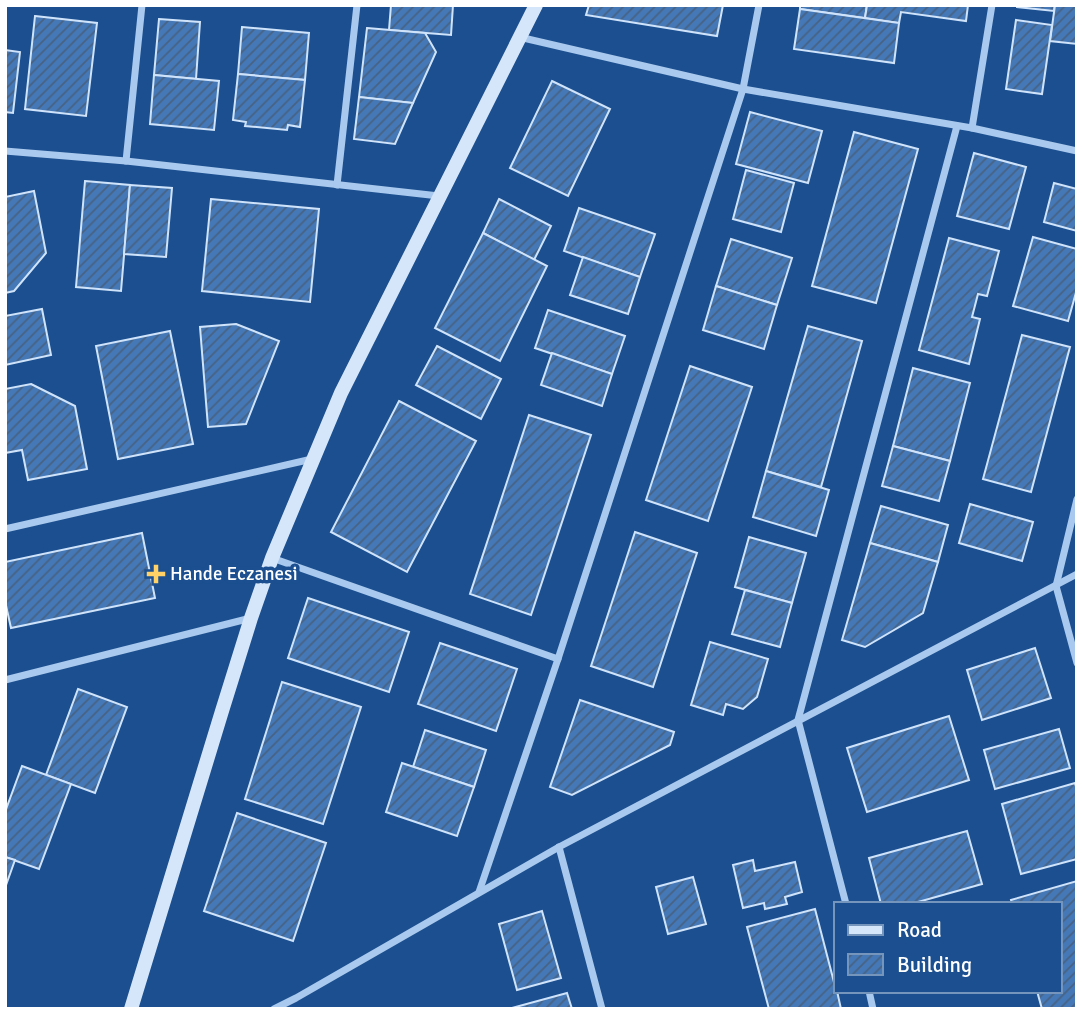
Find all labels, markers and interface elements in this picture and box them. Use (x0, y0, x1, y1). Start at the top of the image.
place label: Hande Eczanesi (170, 562, 298, 586)
marker: Hande Eczanesi (148, 566, 164, 582)
legend (834, 902, 1061, 993)
text: Road (897, 917, 942, 943)
text: Building (897, 952, 972, 978)

